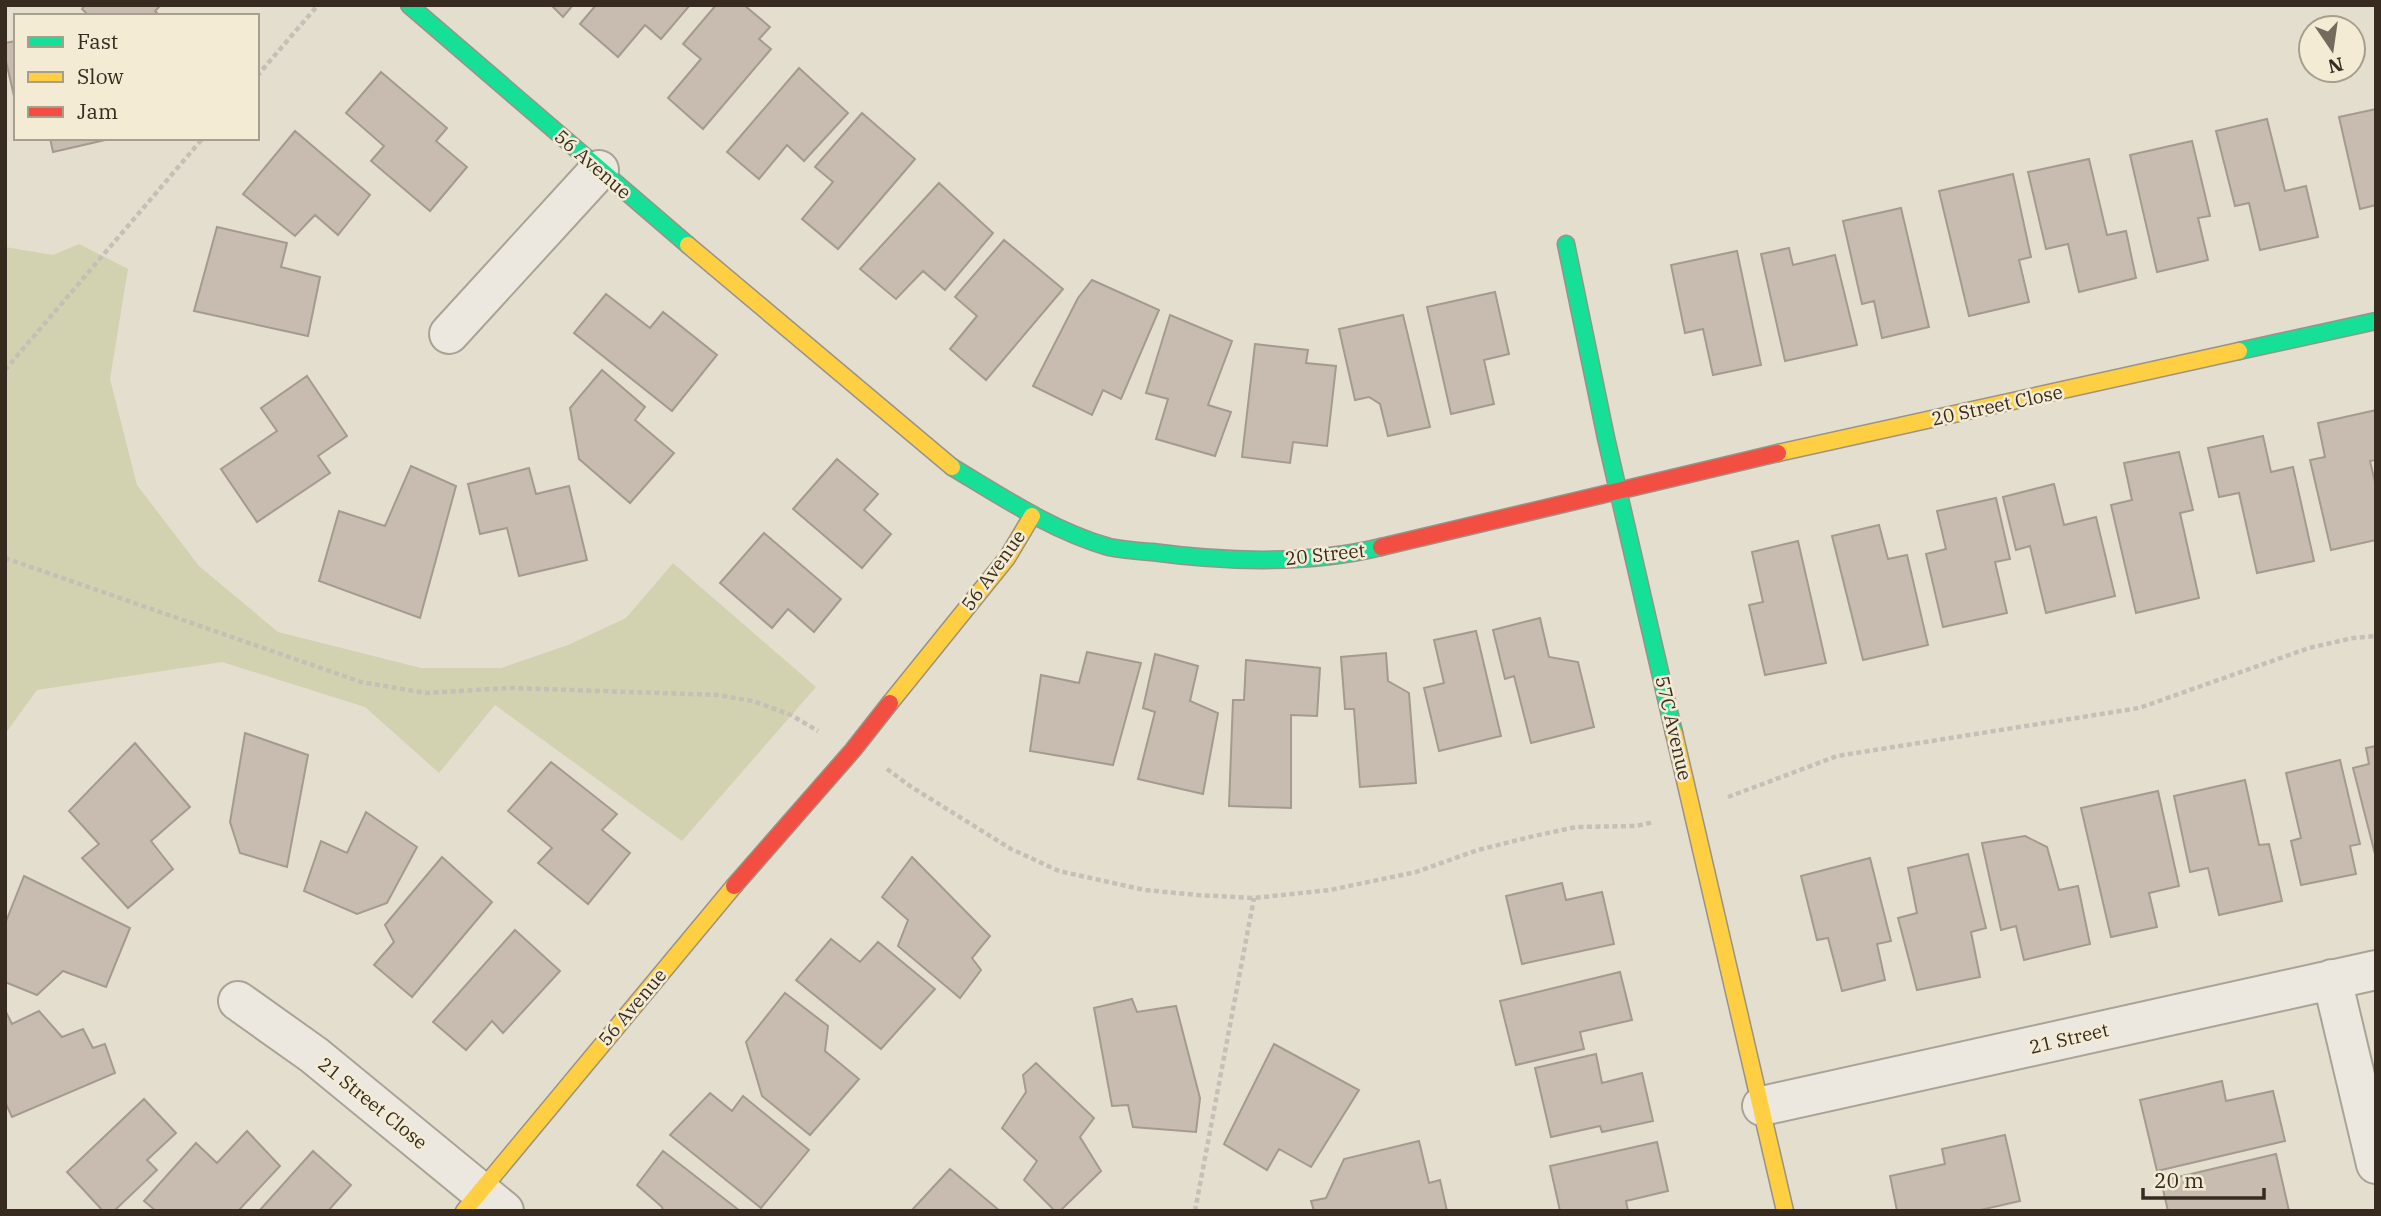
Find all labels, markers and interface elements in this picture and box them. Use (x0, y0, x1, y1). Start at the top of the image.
legend (14, 14, 259, 140)
north arrow (2297, 14, 2367, 84)
text: Fast (77, 27, 118, 55)
text: N (2326, 52, 2346, 79)
text: Slow (77, 62, 124, 90)
text: Jam (77, 97, 118, 125)
street label: 56 Avenue (550, 124, 636, 204)
street label: 20 Street Close (1929, 379, 2065, 431)
street label: 56 Avenue (956, 525, 1030, 615)
street label: 20 Street (1284, 538, 1367, 570)
street label: 57C Avenue (1650, 673, 1698, 783)
street label: 56 Avenue (593, 963, 671, 1051)
street label: 21 Street (2027, 1017, 2111, 1059)
street label: 21 Street Close (314, 1052, 432, 1154)
scale bar (2143, 1156, 2264, 1200)
text: 20 m (2154, 1166, 2204, 1194)

